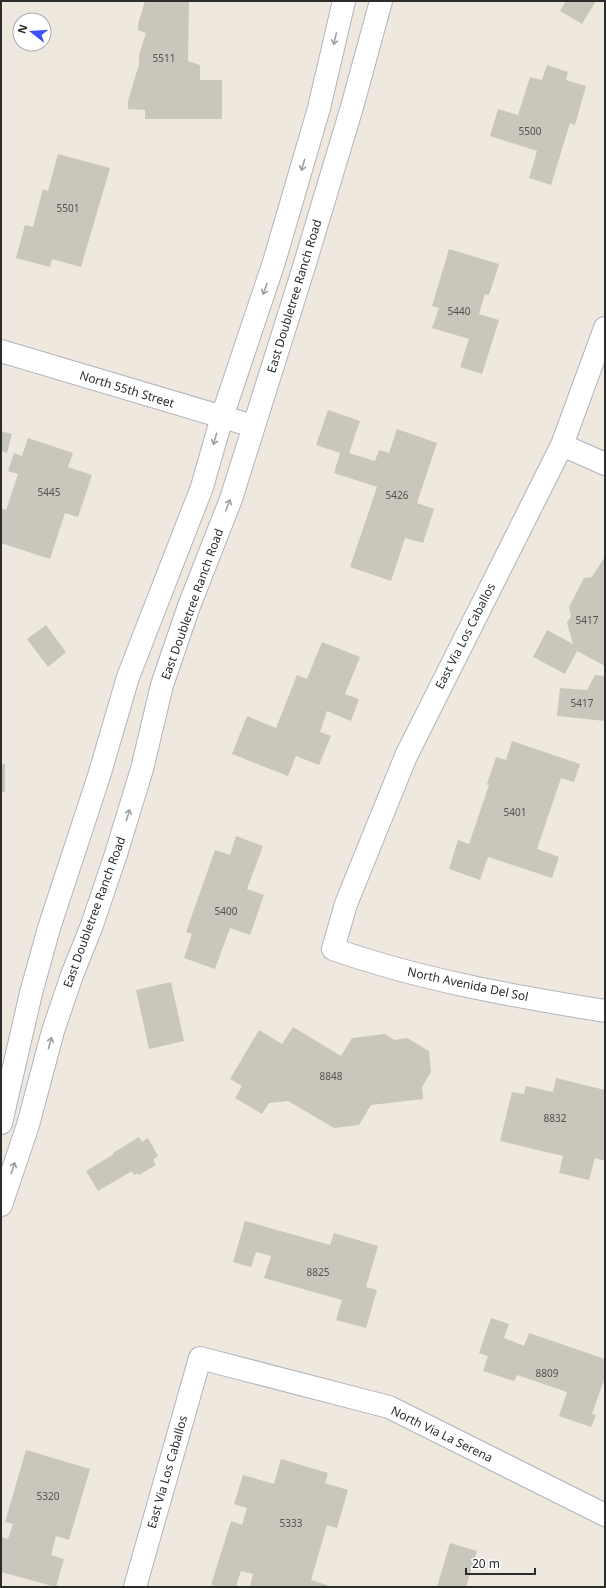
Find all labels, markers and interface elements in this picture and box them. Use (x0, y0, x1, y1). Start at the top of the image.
north arrow (12, 12, 52, 52)
text: N (13, 22, 30, 35)
one-way arrow (331, 32, 339, 45)
house number: 5511 (153, 51, 175, 65)
house number: 5500 (519, 124, 542, 138)
one-way arrow (299, 158, 306, 171)
house number: 5501 (57, 201, 79, 215)
street label: East Doubletree Ranch Road (263, 217, 325, 375)
one-way arrow (261, 283, 268, 296)
house number: 5440 (448, 304, 471, 318)
street label: North 55th Street (78, 366, 177, 412)
one-way arrow (211, 432, 219, 445)
house number: 5445 (38, 485, 61, 499)
house number: 5426 (386, 488, 409, 502)
one-way arrow (225, 499, 233, 511)
street label: East Doubletree Ranch Road (157, 526, 227, 682)
street label: East Via Los Caballos (431, 580, 499, 692)
house number: 5417 (576, 613, 599, 627)
house number: 5417 (571, 696, 594, 710)
house number: 5401 (504, 805, 526, 819)
one-way arrow (125, 808, 132, 821)
street label: East Doubletree Ranch Road (59, 834, 129, 990)
house number: 5400 (215, 904, 238, 918)
street label: North Avenida Del Sol (406, 963, 530, 1005)
one-way arrow (47, 1037, 54, 1050)
house number: 8848 (320, 1069, 343, 1083)
house number: 8832 (544, 1111, 567, 1125)
one-way arrow (10, 1162, 17, 1175)
house number: 8825 (307, 1265, 330, 1279)
house number: 8809 (536, 1366, 559, 1380)
street label: North Via La Serena (388, 1402, 496, 1466)
street label: East Via Los Caballos (143, 1413, 191, 1530)
house number: 5320 (37, 1489, 60, 1503)
house number: 5333 (280, 1516, 303, 1530)
scale bar (466, 1550, 535, 1576)
text: 20 m (472, 1555, 500, 1572)

